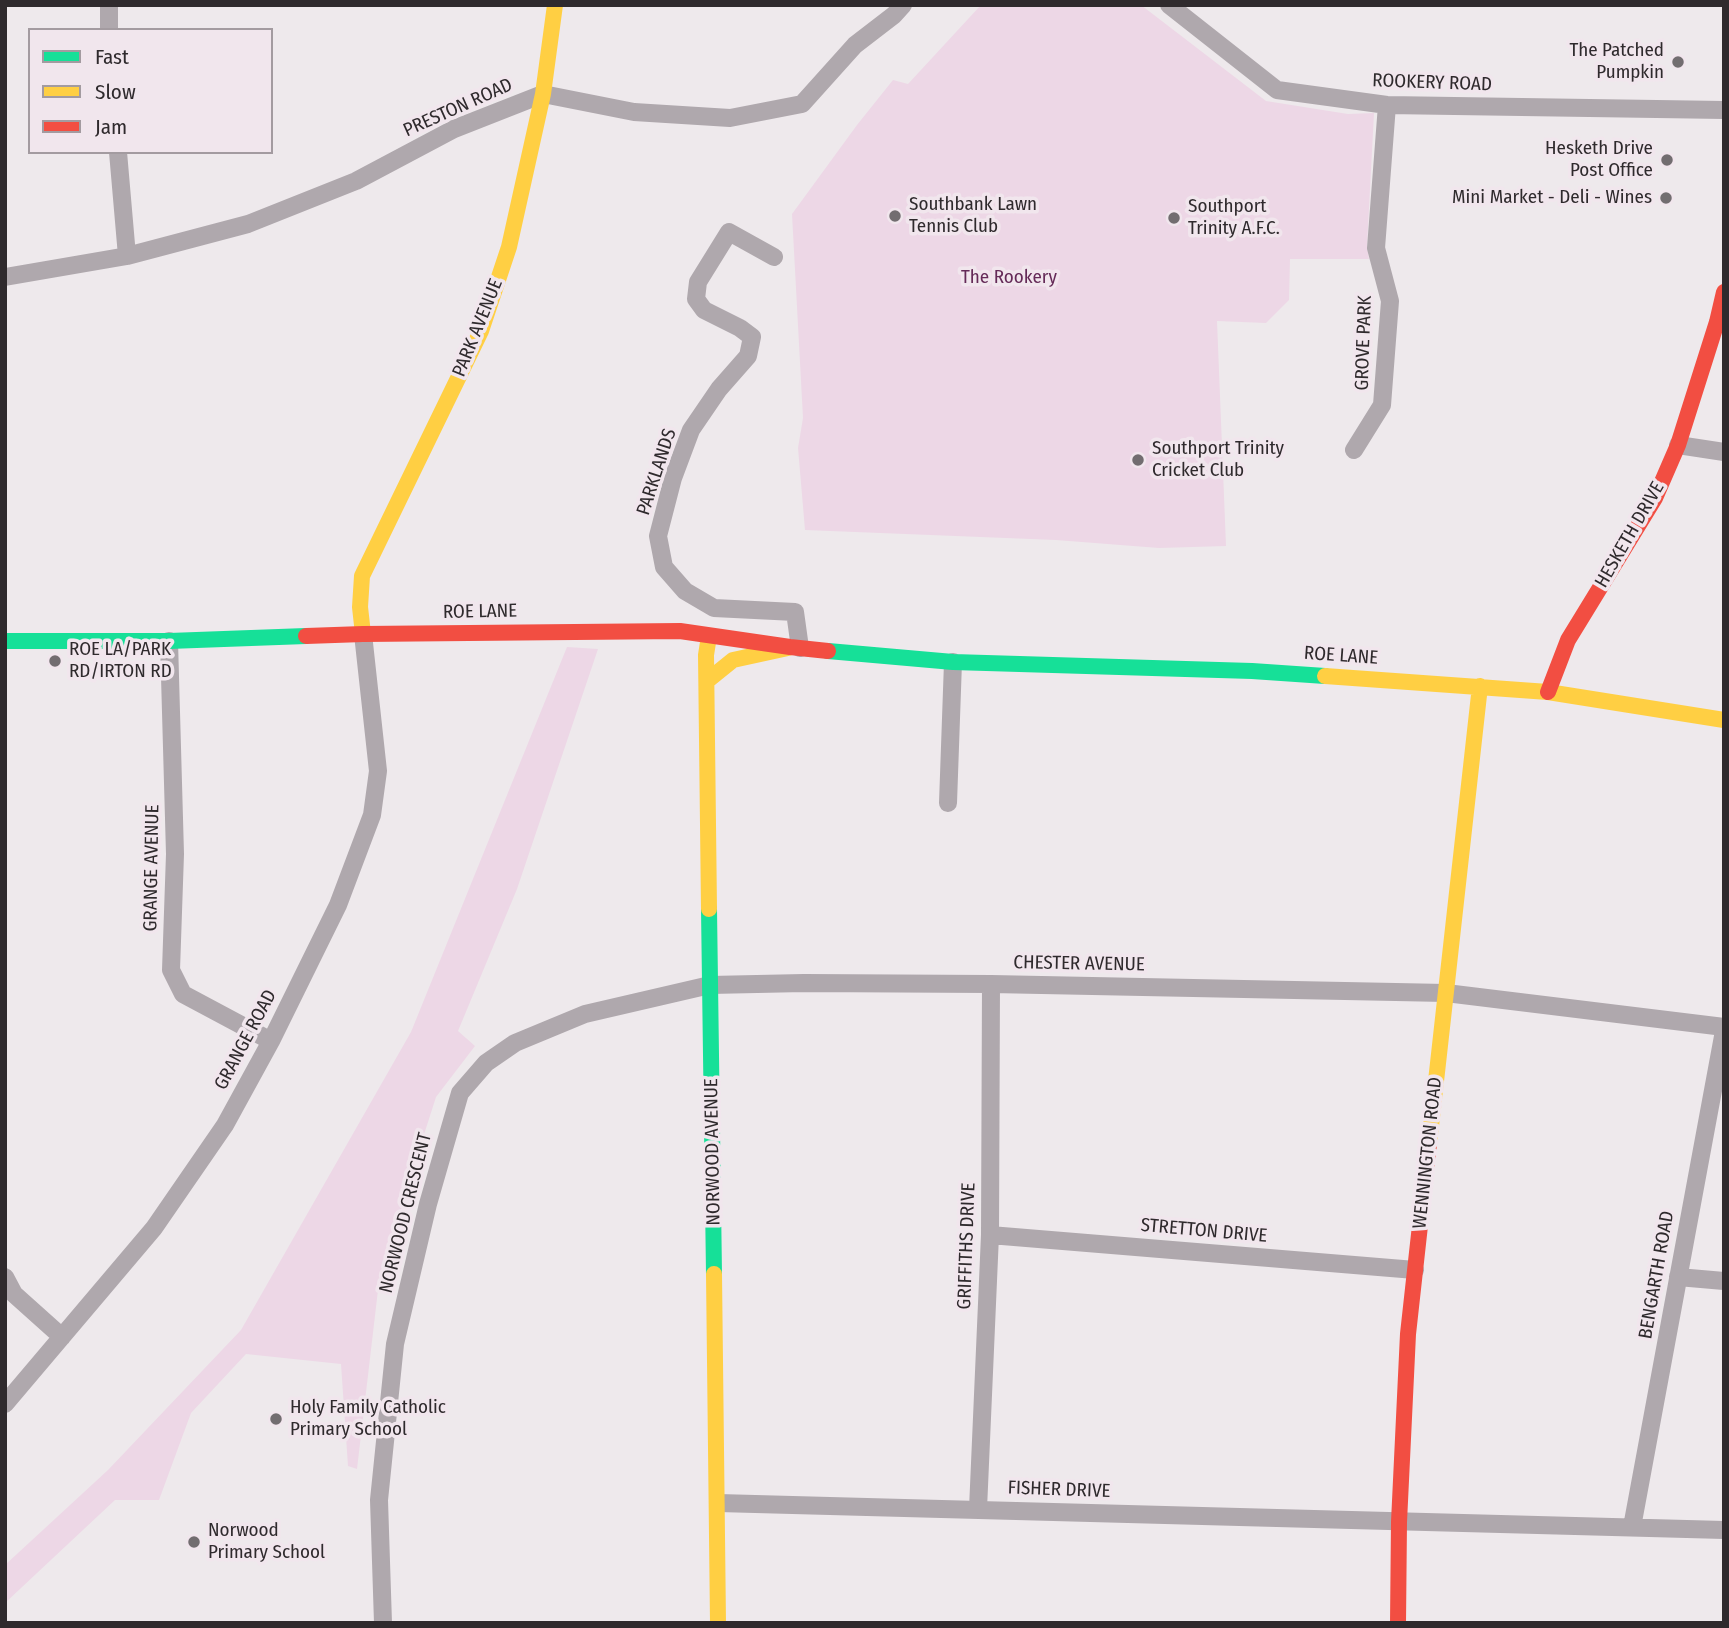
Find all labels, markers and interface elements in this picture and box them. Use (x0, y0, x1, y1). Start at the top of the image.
legend (28, 28, 273, 154)
place label: The Patched Pumpkin (1569, 40, 1664, 84)
text: Fast (95, 44, 129, 70)
marker: The Patched Pumpkin (1670, 54, 1686, 70)
street label: ROOKERY ROAD (1372, 70, 1492, 96)
street label: PRESTON ROAD (400, 74, 516, 142)
text: Slow (95, 79, 136, 105)
text: Jam (95, 114, 127, 140)
place label: Hesketh Drive Post Office (1545, 138, 1653, 182)
marker: Hesketh Drive Post Office (1659, 152, 1675, 168)
place label: Mini Market - Deli - Wines (1452, 187, 1652, 209)
marker: Mini Market - Deli - Wines (1658, 190, 1674, 206)
place label: Southbank Lawn Tennis Club (909, 194, 1037, 238)
place label: Southport Trinity A.F.C. (1188, 196, 1280, 240)
marker: Southbank Lawn Tennis Club (887, 208, 903, 224)
marker: Southport Trinity A.F.C. (1166, 210, 1182, 226)
park label: The Rookery (961, 267, 1057, 289)
street label: PARK AVENUE (448, 276, 508, 380)
street label: GROVE PARK (1351, 295, 1377, 391)
street label: PARKLANDS (632, 426, 682, 518)
place label: Southport Trinity Cricket Club (1152, 438, 1284, 482)
marker: Southport Trinity Cricket Club (1130, 452, 1146, 468)
street label: HESKETH DRIVE (1591, 478, 1669, 592)
street label: ROE LANE (443, 600, 517, 624)
place label: ROE LA/PARK RD/IRTON RD (69, 639, 172, 683)
street label: ROE LANE (1303, 642, 1379, 670)
marker: ROE LA/PARK RD/IRTON RD (47, 653, 63, 669)
street label: GRANGE AVENUE (139, 804, 165, 932)
street label: CHESTER AVENUE (1013, 951, 1145, 977)
street label: GRANGE ROAD (210, 986, 282, 1094)
street label: WENNINGTON ROAD (1409, 1076, 1447, 1230)
street label: NORWOOD AVENUE (700, 1078, 726, 1226)
street label: NORWOOD CRESCENT (375, 1130, 437, 1296)
street label: GRIFFITHS DRIVE (953, 1182, 981, 1310)
street label: BENGARTH ROAD (1635, 1209, 1679, 1341)
street label: STRETTON DRIVE (1140, 1214, 1268, 1248)
place label: Holy Family Catholic Primary School (290, 1397, 446, 1441)
marker: Holy Family Catholic Primary School (268, 1411, 284, 1427)
street label: FISHER DRIVE (1007, 1477, 1111, 1503)
place label: Norwood Primary School (208, 1520, 325, 1564)
marker: Norwood Primary School (186, 1534, 202, 1550)

